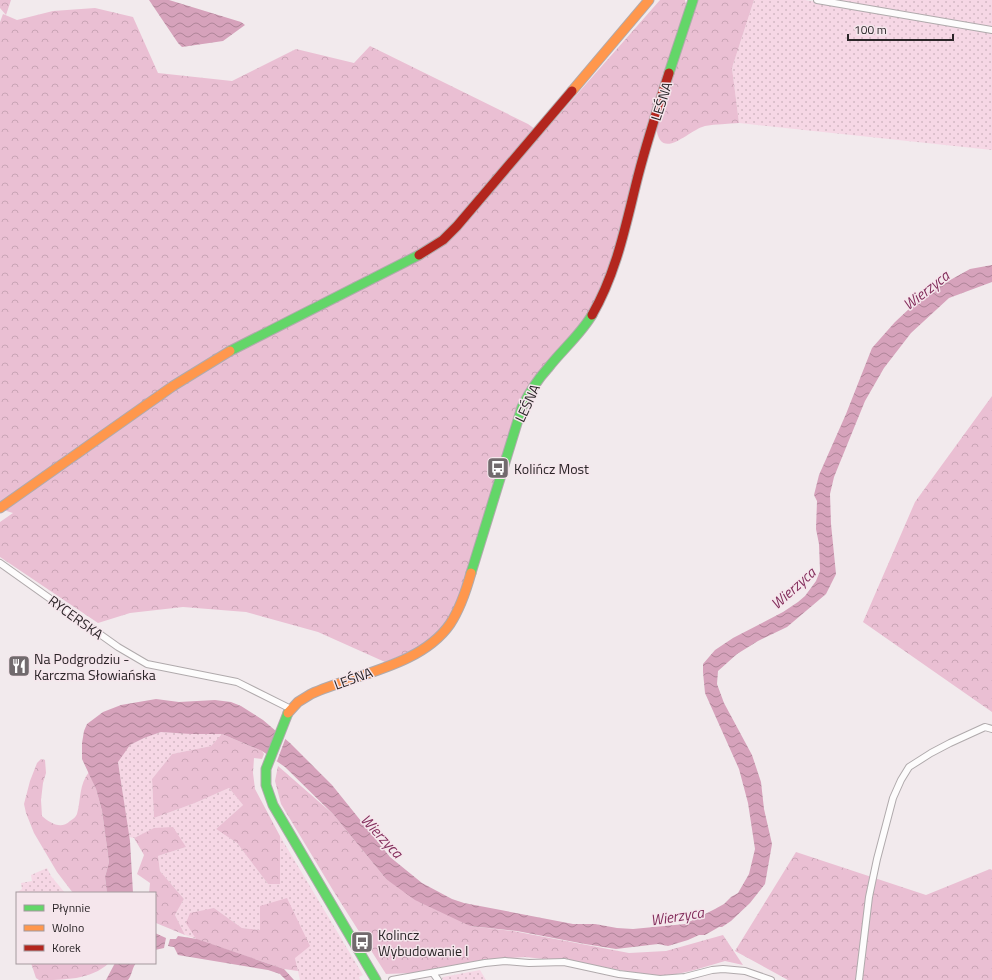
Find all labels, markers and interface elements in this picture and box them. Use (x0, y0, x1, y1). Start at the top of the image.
scale bar (848, 16, 953, 42)
text: 100 m (854, 20, 887, 39)
street label: LEŚNA (645, 78, 677, 123)
water label: Wierzyca (898, 264, 955, 316)
street label: LEŚNA (509, 380, 545, 425)
bus stop icon: Kolińcz Most (485, 455, 511, 481)
place label: Kolińcz Most (514, 458, 589, 479)
water label: Wierzyca (765, 561, 822, 614)
street label: RYCERSKA (44, 590, 108, 644)
place label: Na Podgrodziu - Karczma Słowiańska (34, 648, 156, 685)
restaurant icon: Na Podgrodziu - Karczma Słowiańska (6, 653, 32, 679)
street label: LEŚNA (331, 661, 376, 695)
water label: Wierzyca (355, 809, 410, 865)
legend (16, 892, 156, 964)
text: Płynnie (52, 898, 90, 917)
water label: Wierzyca (649, 900, 707, 932)
text: Wolno (52, 918, 84, 937)
place label: Kolincz Wybudowanie I (378, 924, 468, 961)
bus stop icon: Kolincz Wybudowanie I (349, 929, 375, 955)
text: Korek (52, 938, 81, 957)

